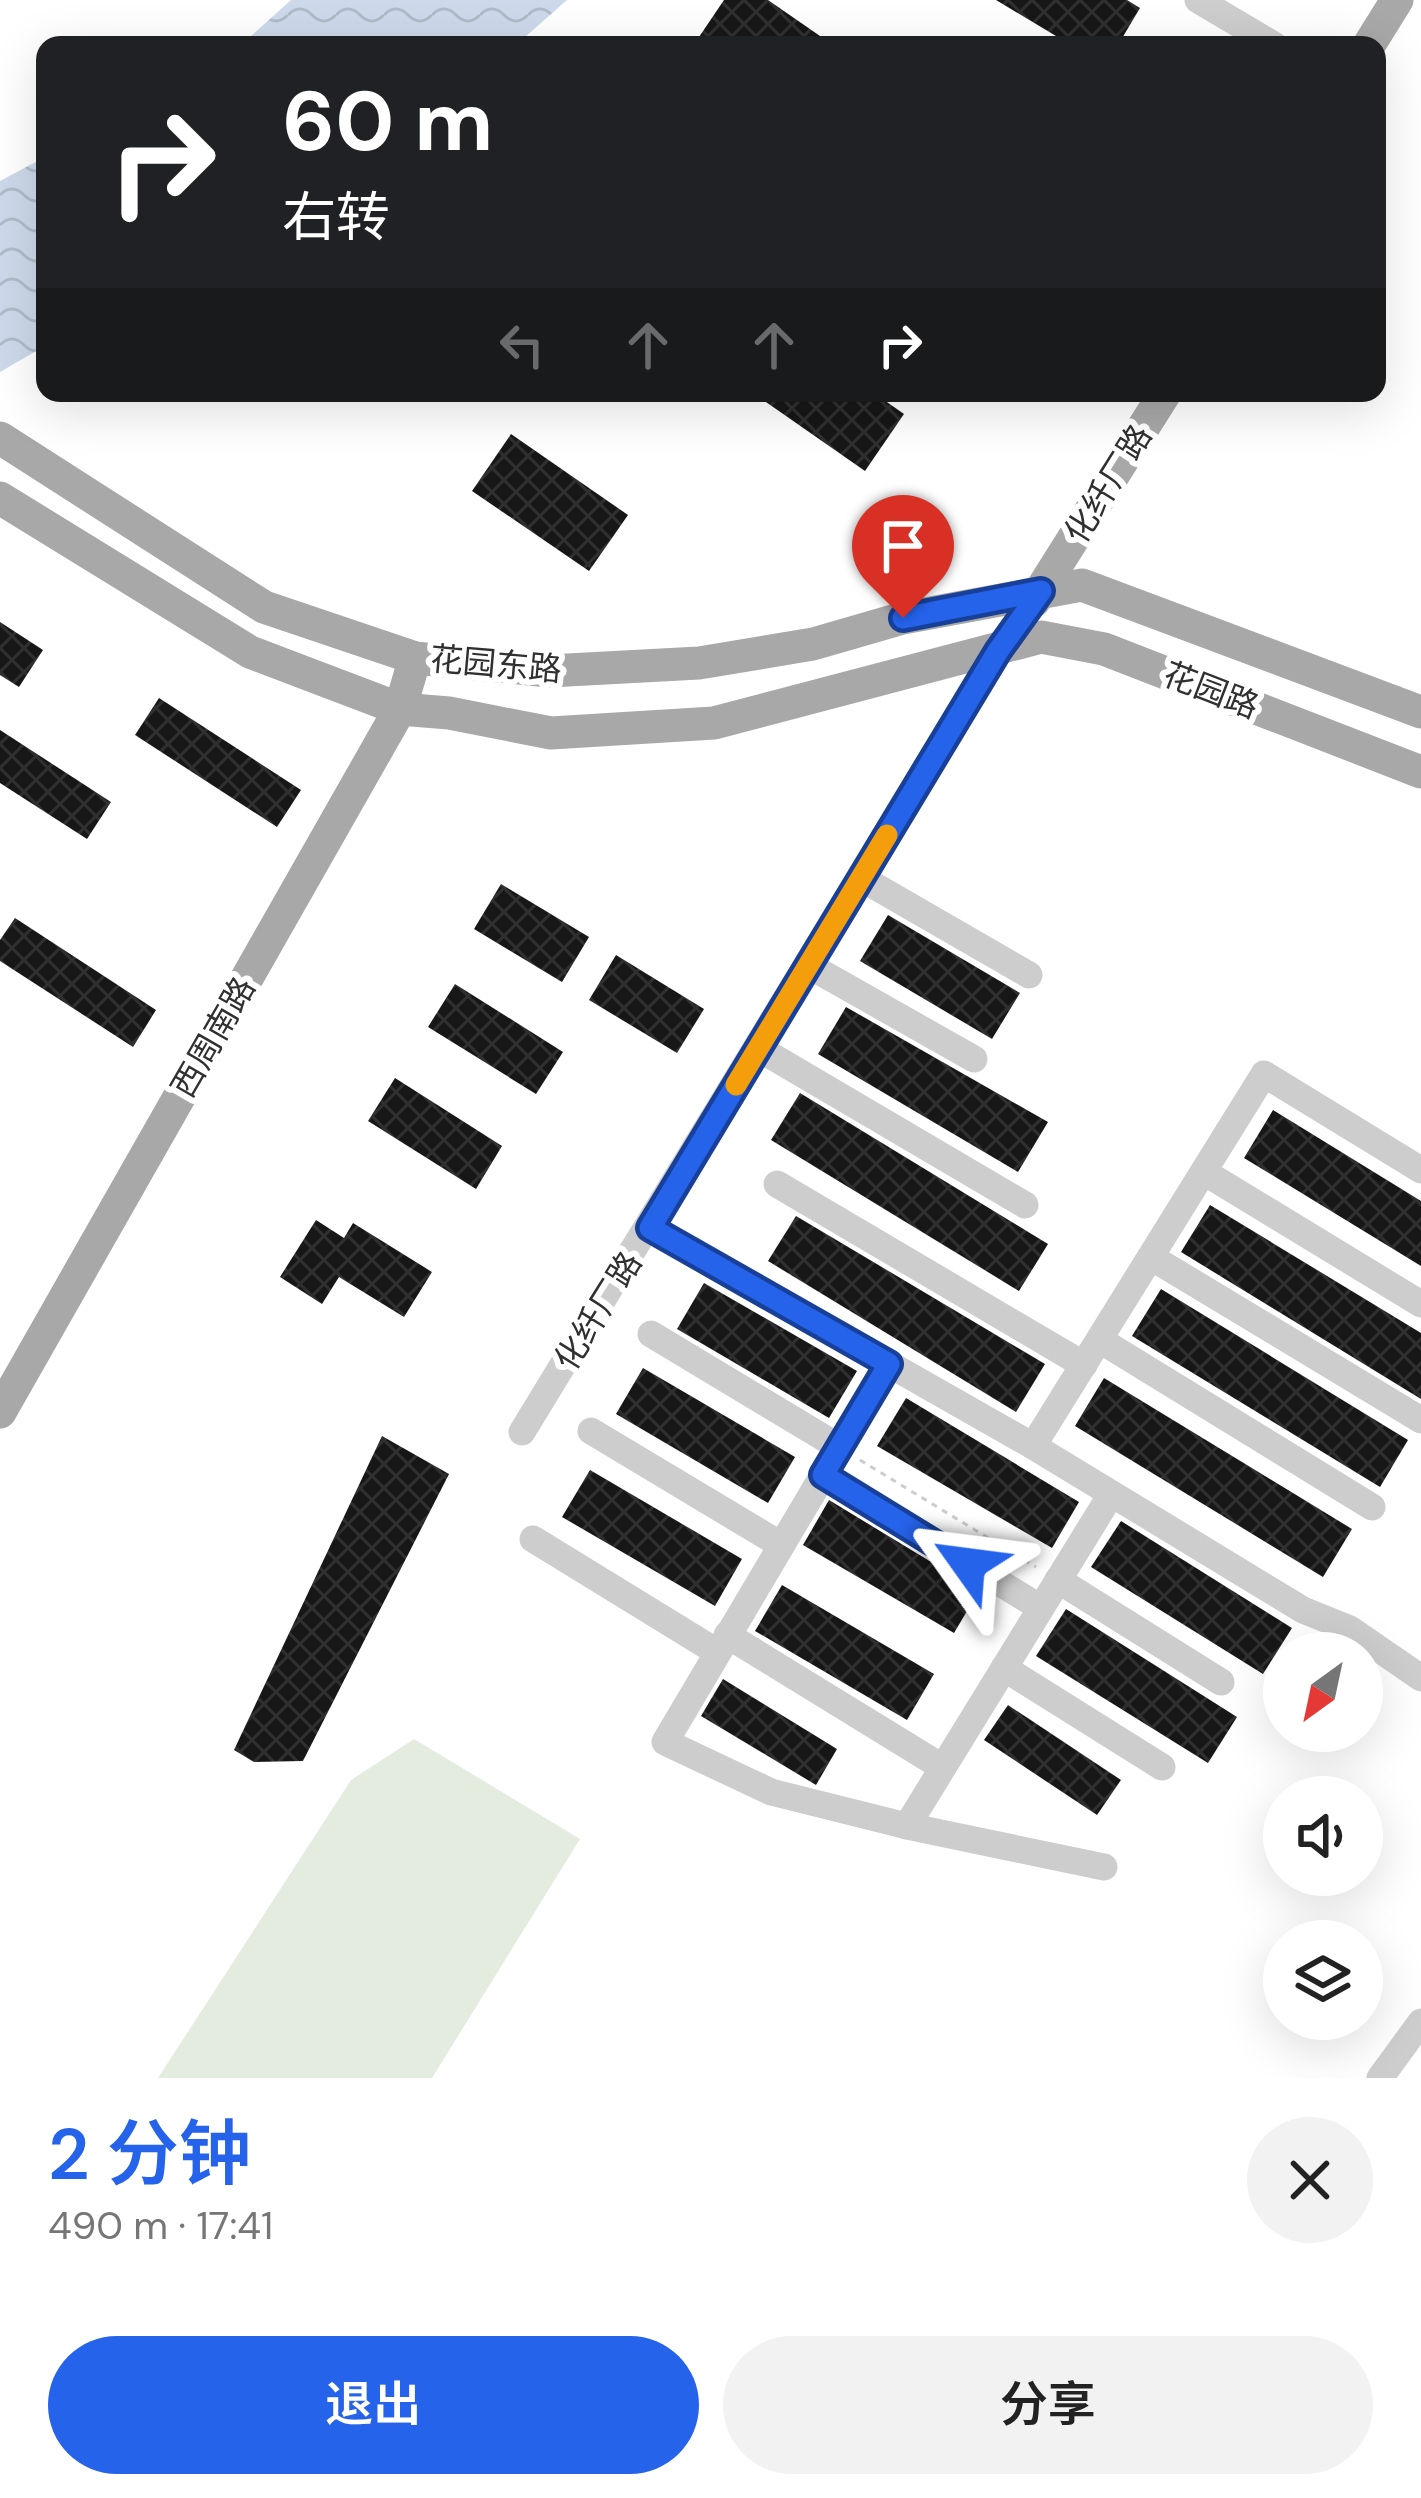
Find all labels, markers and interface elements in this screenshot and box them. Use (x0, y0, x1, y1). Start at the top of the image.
text: 60 m (282, 67, 493, 176)
icon: right (84, 84, 240, 240)
text: 右转 (282, 182, 390, 253)
icon: left (489, 312, 555, 378)
icon: ahead (615, 312, 681, 378)
icon: ahead (741, 312, 807, 378)
icon: right (867, 312, 933, 378)
street label: 化纤厂路 (1055, 417, 1161, 551)
pin (852, 495, 954, 618)
icon: arrive (870, 513, 936, 579)
street label: 花园东路 (428, 637, 564, 691)
street label: 花园路 (1157, 652, 1265, 728)
street label: 西周南路 (161, 969, 265, 1105)
street label: 化纤厂路 (545, 1244, 651, 1378)
position arrow (905, 1501, 1031, 1627)
north arrow (1263, 1632, 1383, 1752)
map controls (1263, 1632, 1383, 2040)
button: sound (1263, 1776, 1383, 1896)
button: layers (1263, 1920, 1383, 2040)
text: 2 分钟 (48, 2108, 251, 2201)
button: close (1247, 2117, 1373, 2243)
text: 490 m · 17:41 (48, 2200, 273, 2251)
button: 退出 (48, 2336, 699, 2474)
button: 分享 (723, 2336, 1373, 2474)

